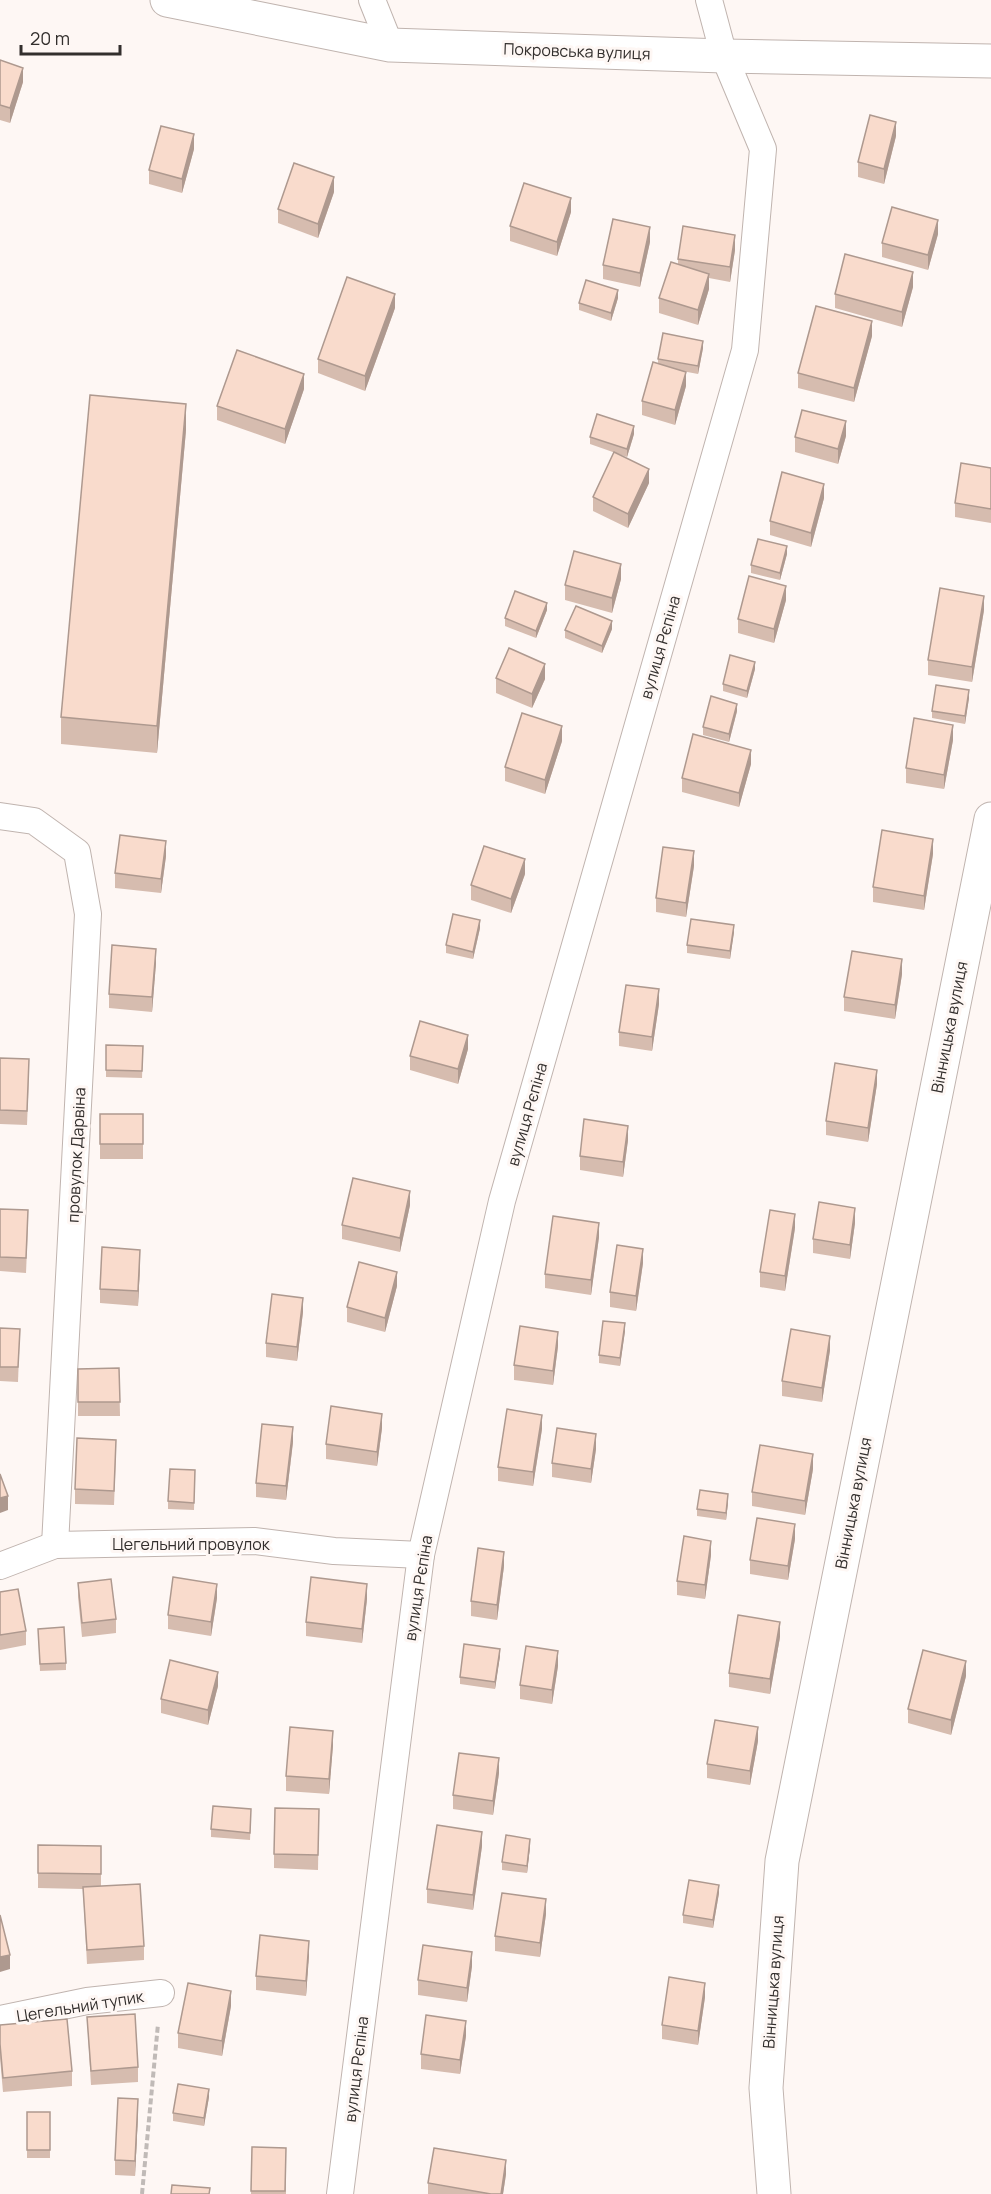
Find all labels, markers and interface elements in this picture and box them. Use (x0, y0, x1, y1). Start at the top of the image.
scale bar (21, 18, 120, 56)
text: 20 m (30, 26, 70, 50)
street label: Покровська вулиця (503, 37, 651, 65)
street label: вулиця Рєпіна (635, 593, 685, 701)
street label: Вінницька вулиця (925, 959, 973, 1095)
street label: вулиця Рєпіна (502, 1060, 552, 1168)
street label: провулок Дарвіна (61, 1087, 91, 1223)
street label: Вінницька вулиця (829, 1435, 877, 1571)
street label: Цегельний провулок (112, 1533, 271, 1555)
street label: вулиця Рєпіна (399, 1534, 437, 1642)
street label: Вінницька вулиця (757, 1915, 789, 2049)
street label: Цегельний тупик (15, 1985, 146, 2027)
street label: вулиця Рєпіна (339, 2015, 373, 2123)

